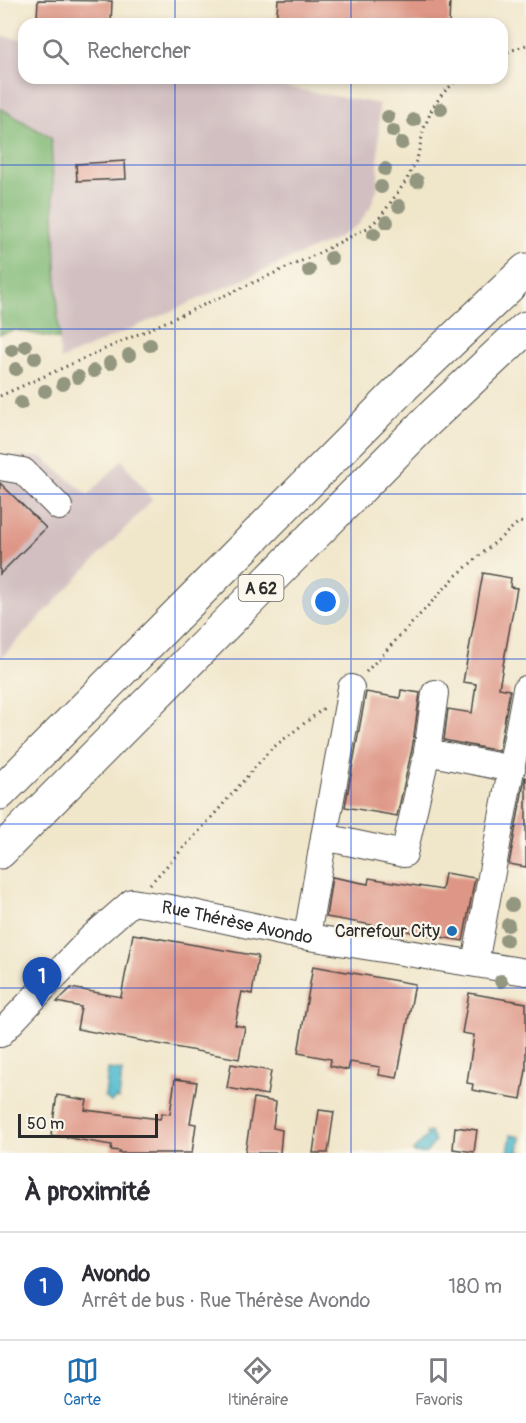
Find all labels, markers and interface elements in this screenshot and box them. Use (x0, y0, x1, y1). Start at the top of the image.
search box (18, 18, 508, 84)
icon: search (39, 35, 72, 68)
text: Rechercher (87, 37, 191, 65)
road number: A 62 (238, 575, 284, 601)
your location (311, 587, 340, 616)
street label: Rue Thérèse Avondo (160, 896, 315, 950)
place label: Carrefour City (335, 920, 440, 943)
marker: Carrefour City (445, 924, 459, 938)
pin: 1 (22, 958, 62, 1007)
scale bar (18, 1111, 158, 1138)
text: 50 m (27, 1114, 64, 1134)
text: À proximité (24, 1176, 151, 1208)
text: Avondo (81, 1260, 150, 1288)
text: 1 (40, 1274, 47, 1299)
text: 180 m (448, 1274, 502, 1299)
text: Arrêt de bus · Rue Thérèse Avondo (81, 1288, 370, 1313)
tab: Carte (63, 1354, 101, 1410)
tab: Itinéraire (228, 1354, 288, 1410)
tab: Favoris (415, 1354, 463, 1410)

